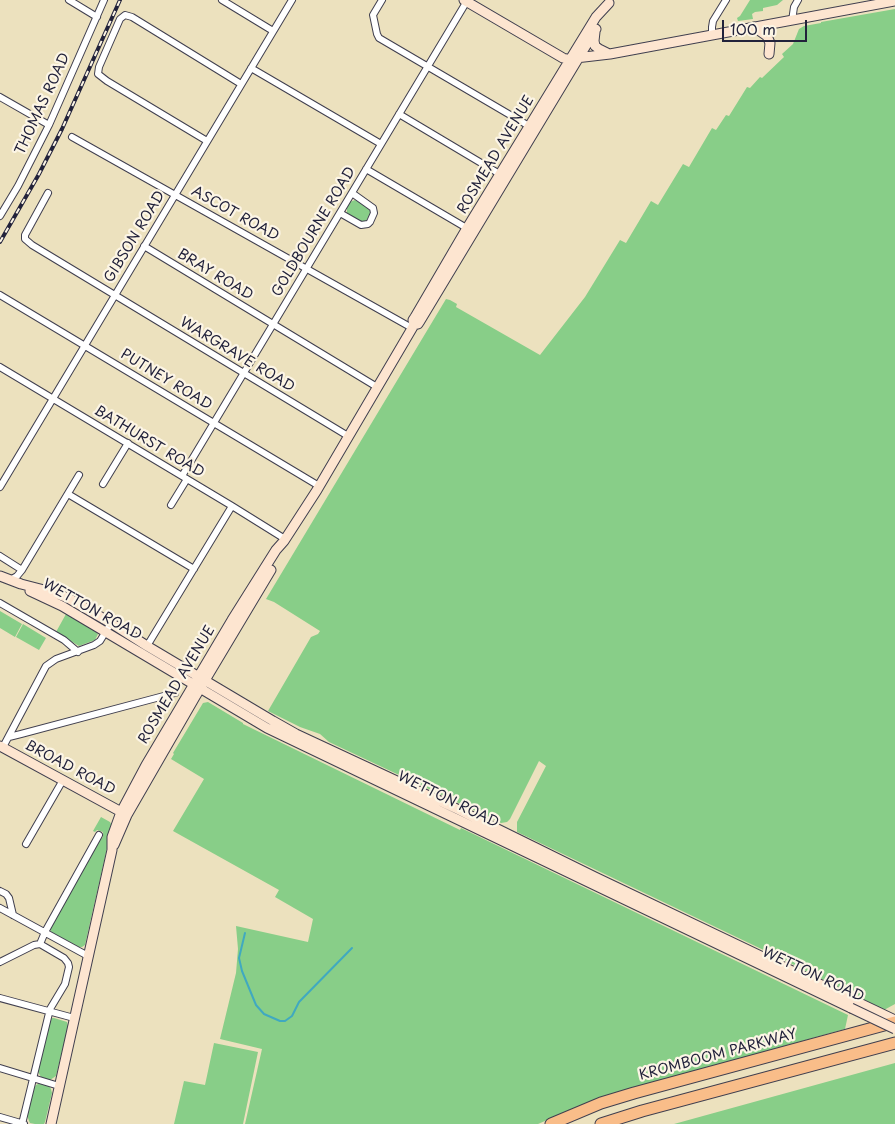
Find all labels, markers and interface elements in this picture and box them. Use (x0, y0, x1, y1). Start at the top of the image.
scale bar (725, 10, 810, 42)
text: 100 m (730, 17, 776, 40)
street label: THOMAS ROAD (12, 51, 74, 157)
street label: ROSMEAD AVENUE (454, 93, 538, 217)
street label: GOLDBOURNE ROAD (269, 164, 359, 300)
street label: ASCOT ROAD (188, 183, 282, 245)
street label: GIBSON ROAD (101, 188, 169, 286)
street label: BRAY ROAD (174, 246, 256, 304)
street label: WARGRAVE ROAD (177, 314, 297, 396)
street label: PUTNEY ROAD (117, 346, 215, 414)
street label: BATHURST ROAD (91, 402, 207, 482)
street label: WETTON ROAD (40, 576, 144, 644)
street label: ROSMEAD AVENUE (135, 623, 219, 747)
street label: BROAD ROAD (22, 737, 118, 799)
street label: WETTON ROAD (395, 768, 501, 832)
street label: WETTON ROAD (759, 944, 867, 1006)
street label: KROMBOOM PARKWAY (637, 1026, 799, 1084)

